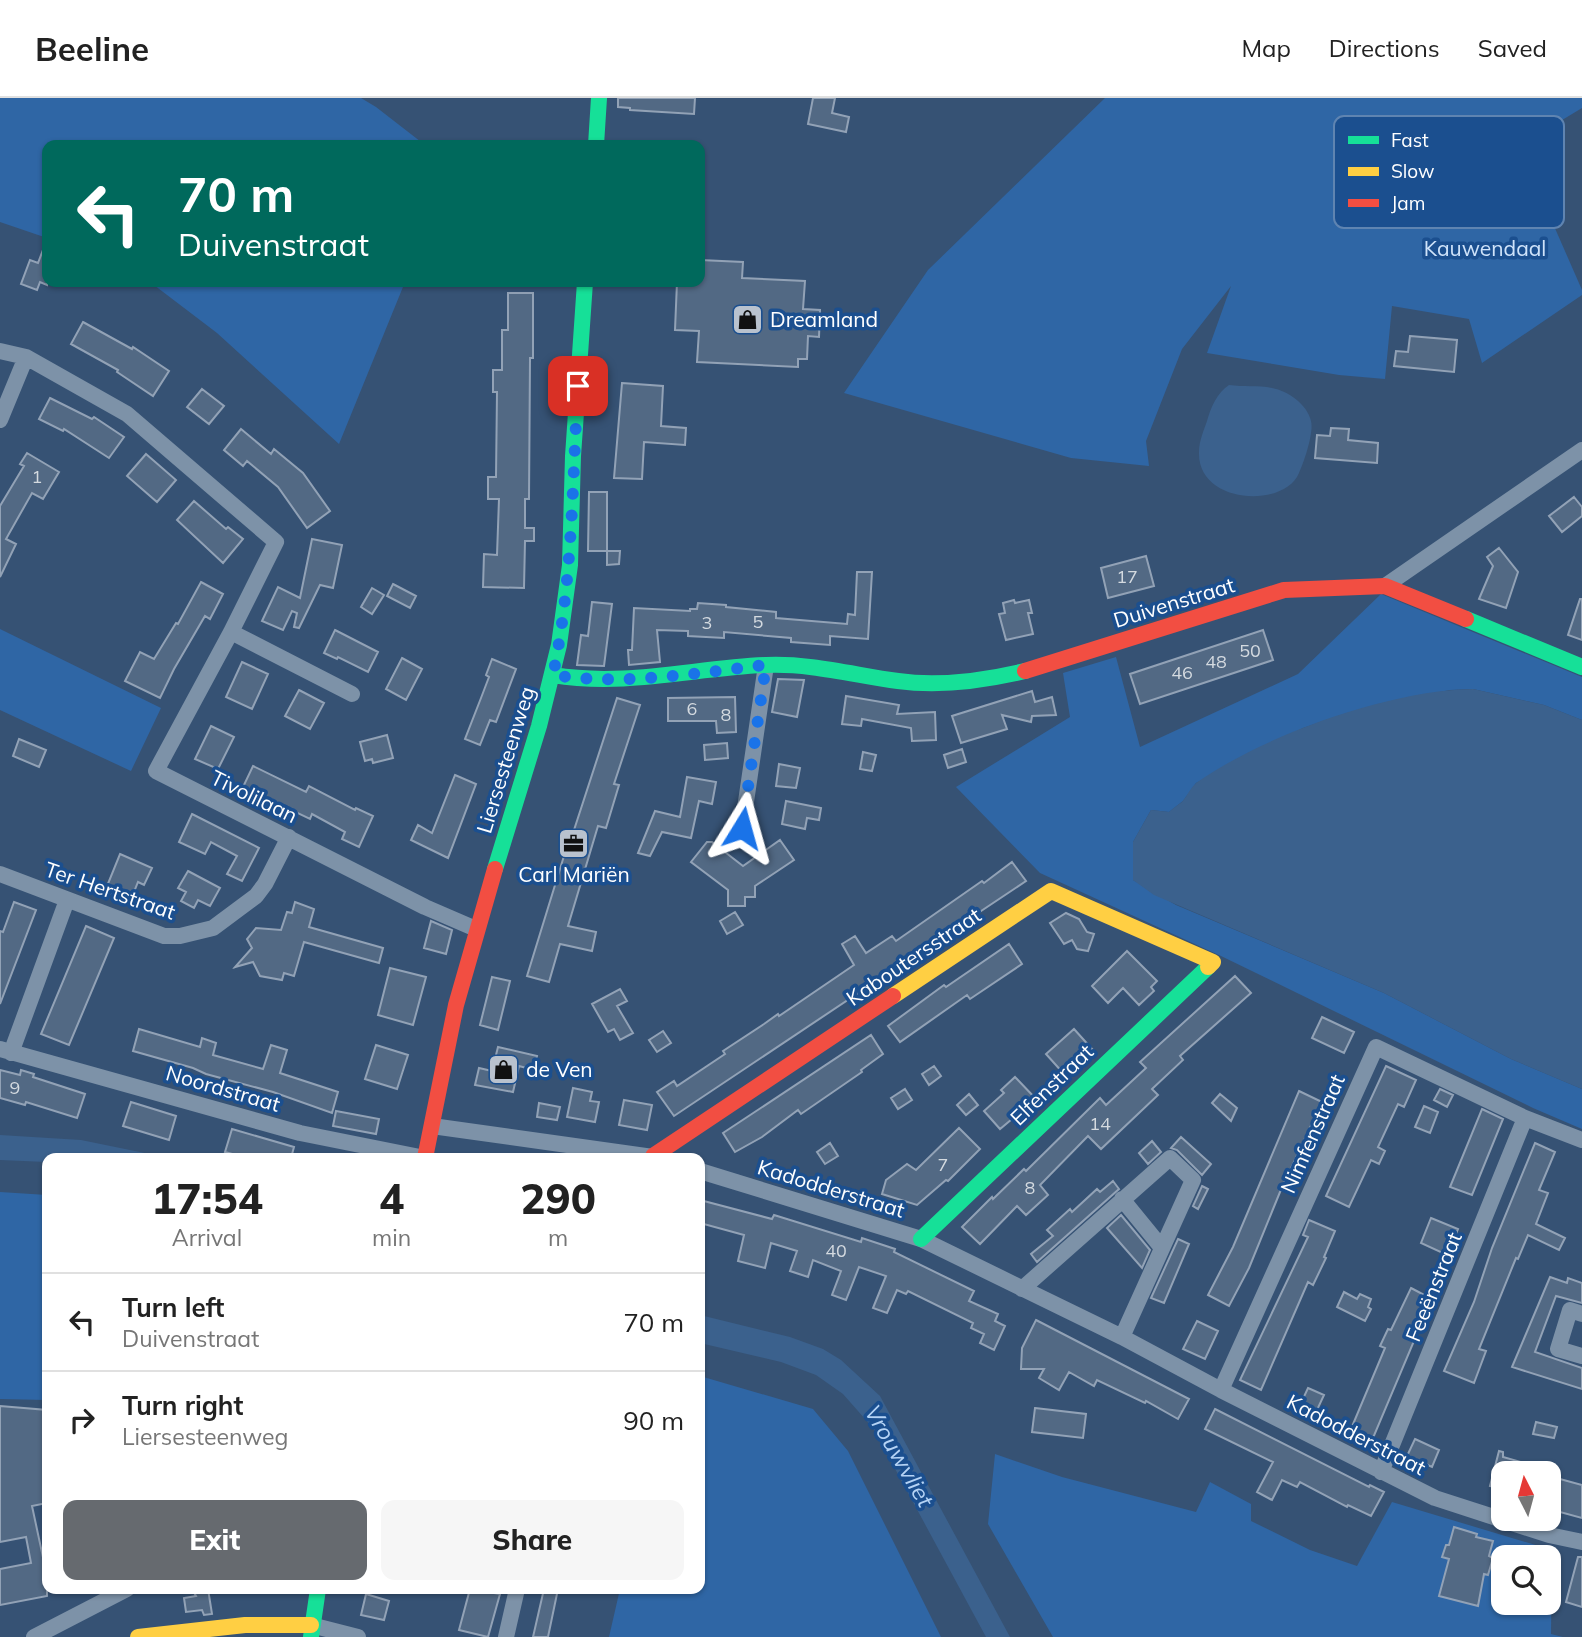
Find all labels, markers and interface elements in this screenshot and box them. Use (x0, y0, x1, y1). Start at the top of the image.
text: Beeline (35, 28, 149, 69)
text: Map (1241, 33, 1291, 63)
text: Directions (1329, 33, 1440, 63)
text: Saved (1478, 33, 1547, 63)
legend (1334, 116, 1564, 228)
text: Fast (1391, 128, 1429, 152)
text: Slow (1391, 159, 1435, 183)
text: 70 m (178, 163, 294, 224)
icon: left (63, 168, 154, 259)
text: Jam (1391, 191, 1425, 215)
text: Duivenstraat (178, 224, 369, 264)
park label: Kauwendaal (1424, 235, 1546, 261)
shop icon: Dreamland (730, 303, 764, 337)
place label: Dreamland (770, 306, 878, 332)
pin (548, 356, 608, 416)
icon: arrive (559, 367, 597, 405)
house number: 1 (32, 465, 42, 488)
house number: 17 (1116, 565, 1138, 588)
street label: Duivenstraat (1110, 571, 1237, 633)
house number: 5 (753, 610, 764, 633)
house number: 3 (702, 611, 712, 634)
house number: 50 (1239, 639, 1261, 662)
house number: 48 (1205, 650, 1227, 673)
house number: 46 (1171, 661, 1193, 684)
street label: Liersesteenweg (470, 683, 540, 836)
house number: 6 (687, 697, 697, 720)
house number: 8 (721, 703, 731, 726)
street label: Tivolilaan (207, 764, 302, 828)
position arrow (705, 791, 779, 865)
office icon: Carl Mariën (557, 826, 591, 860)
street label: Ter Hertstraat (42, 856, 179, 925)
place label: Carl Mariën (518, 861, 630, 887)
street label: Kaboutersstraat (841, 902, 986, 1011)
street label: Elfenstraat (1004, 1038, 1098, 1130)
shop icon: de Ven (486, 1053, 520, 1087)
place label: de Ven (526, 1056, 593, 1082)
street label: Noordstraat (163, 1059, 283, 1117)
street label: Nimfenstraat (1274, 1070, 1350, 1197)
house number: 9 (10, 1076, 20, 1099)
house number: 14 (1089, 1112, 1111, 1135)
street label: Kadodderstraat (755, 1153, 908, 1223)
house number: 7 (938, 1153, 948, 1176)
text: 17:54 (151, 1172, 263, 1225)
text: 4 (379, 1172, 404, 1225)
text: 290 (520, 1172, 596, 1225)
house number: 8 (1025, 1176, 1035, 1199)
text: Arrival (172, 1223, 242, 1252)
text: min (372, 1223, 411, 1252)
text: m (548, 1223, 568, 1252)
street label: Feeënstraat (1399, 1228, 1467, 1345)
house number: 40 (825, 1239, 847, 1262)
text: Turn left (122, 1291, 224, 1324)
icon: left (63, 1303, 101, 1341)
text: 70 m (623, 1306, 684, 1339)
text: Duivenstraat (122, 1324, 259, 1353)
street label: Kadodderstraat (1283, 1388, 1430, 1480)
text: Turn right (122, 1389, 243, 1422)
water label: Vrouwvliet (859, 1399, 941, 1513)
icon: right (63, 1401, 101, 1439)
text: 90 m (623, 1404, 684, 1437)
text: Liersesteenweg (122, 1422, 289, 1451)
north arrow (1491, 1461, 1561, 1531)
map controls (1491, 1461, 1561, 1615)
button: Exit (63, 1500, 367, 1580)
button: Share (381, 1500, 684, 1580)
button: search (1491, 1545, 1561, 1615)

